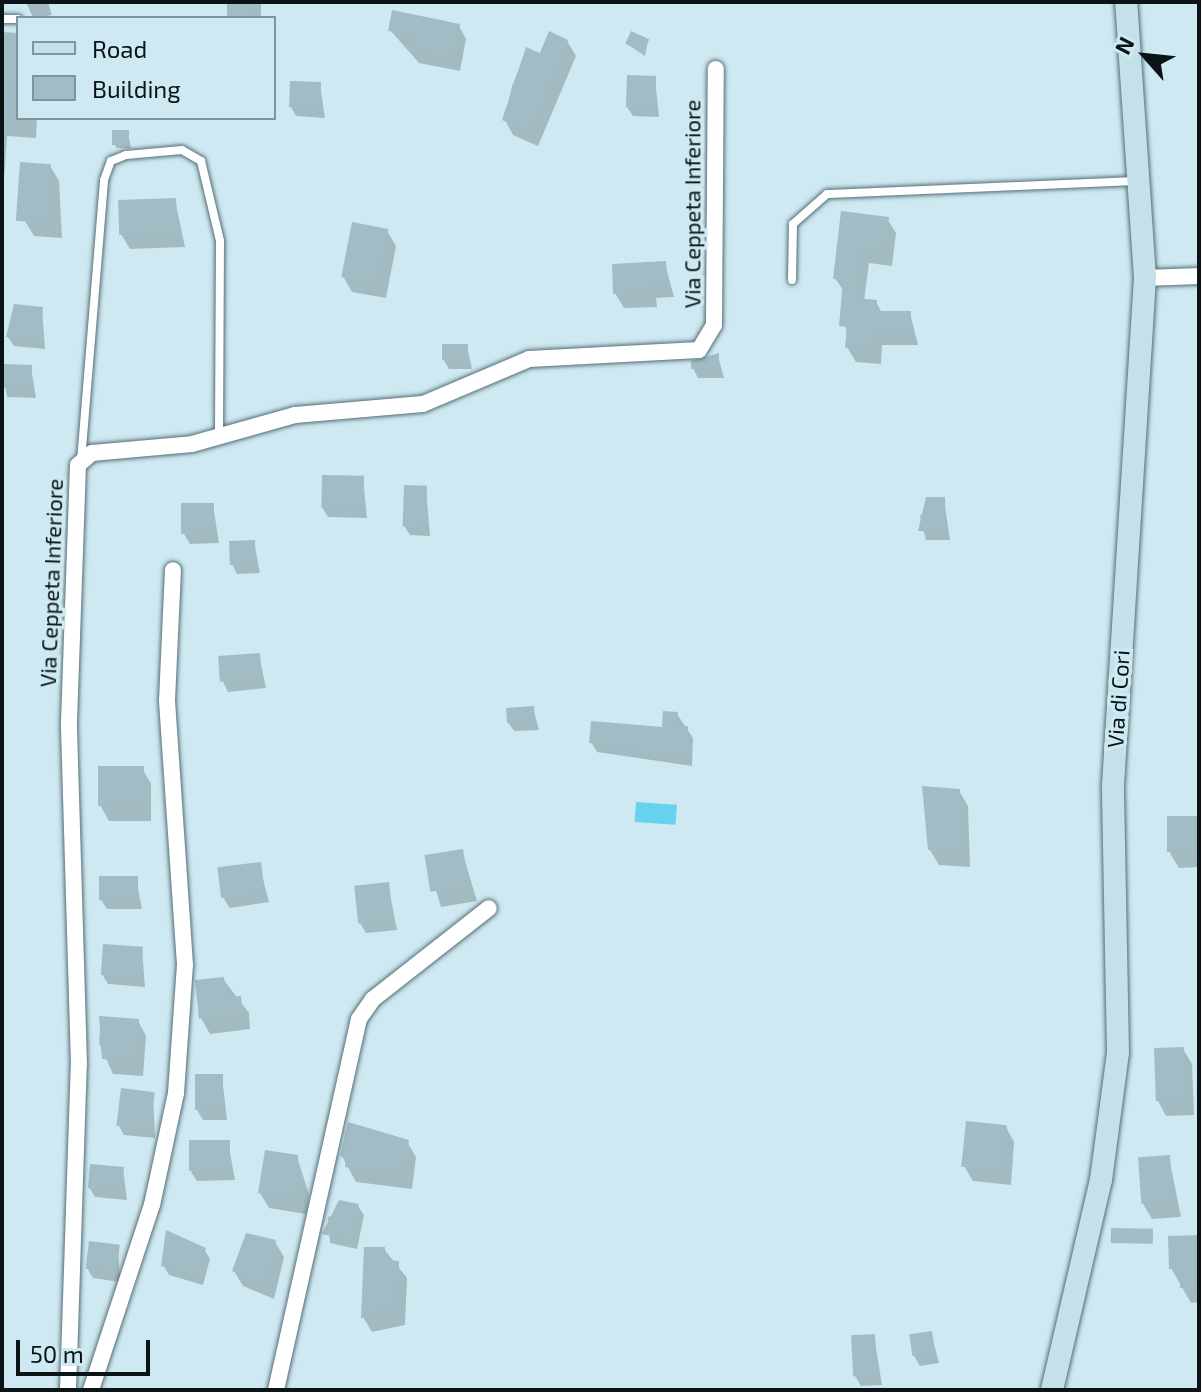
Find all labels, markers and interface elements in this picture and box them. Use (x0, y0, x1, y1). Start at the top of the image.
legend (16, 16, 276, 120)
north arrow (1105, 16, 1185, 96)
text: N (1108, 32, 1139, 58)
text: Road (92, 34, 147, 63)
text: Building (92, 74, 181, 103)
street label: Via Ceppeta Inferiore (679, 100, 705, 308)
street label: Via Ceppeta Inferiore (34, 478, 68, 688)
street label: Via di Cori (1101, 649, 1135, 749)
scale bar (20, 1324, 154, 1374)
text: 50 m (30, 1339, 84, 1368)

